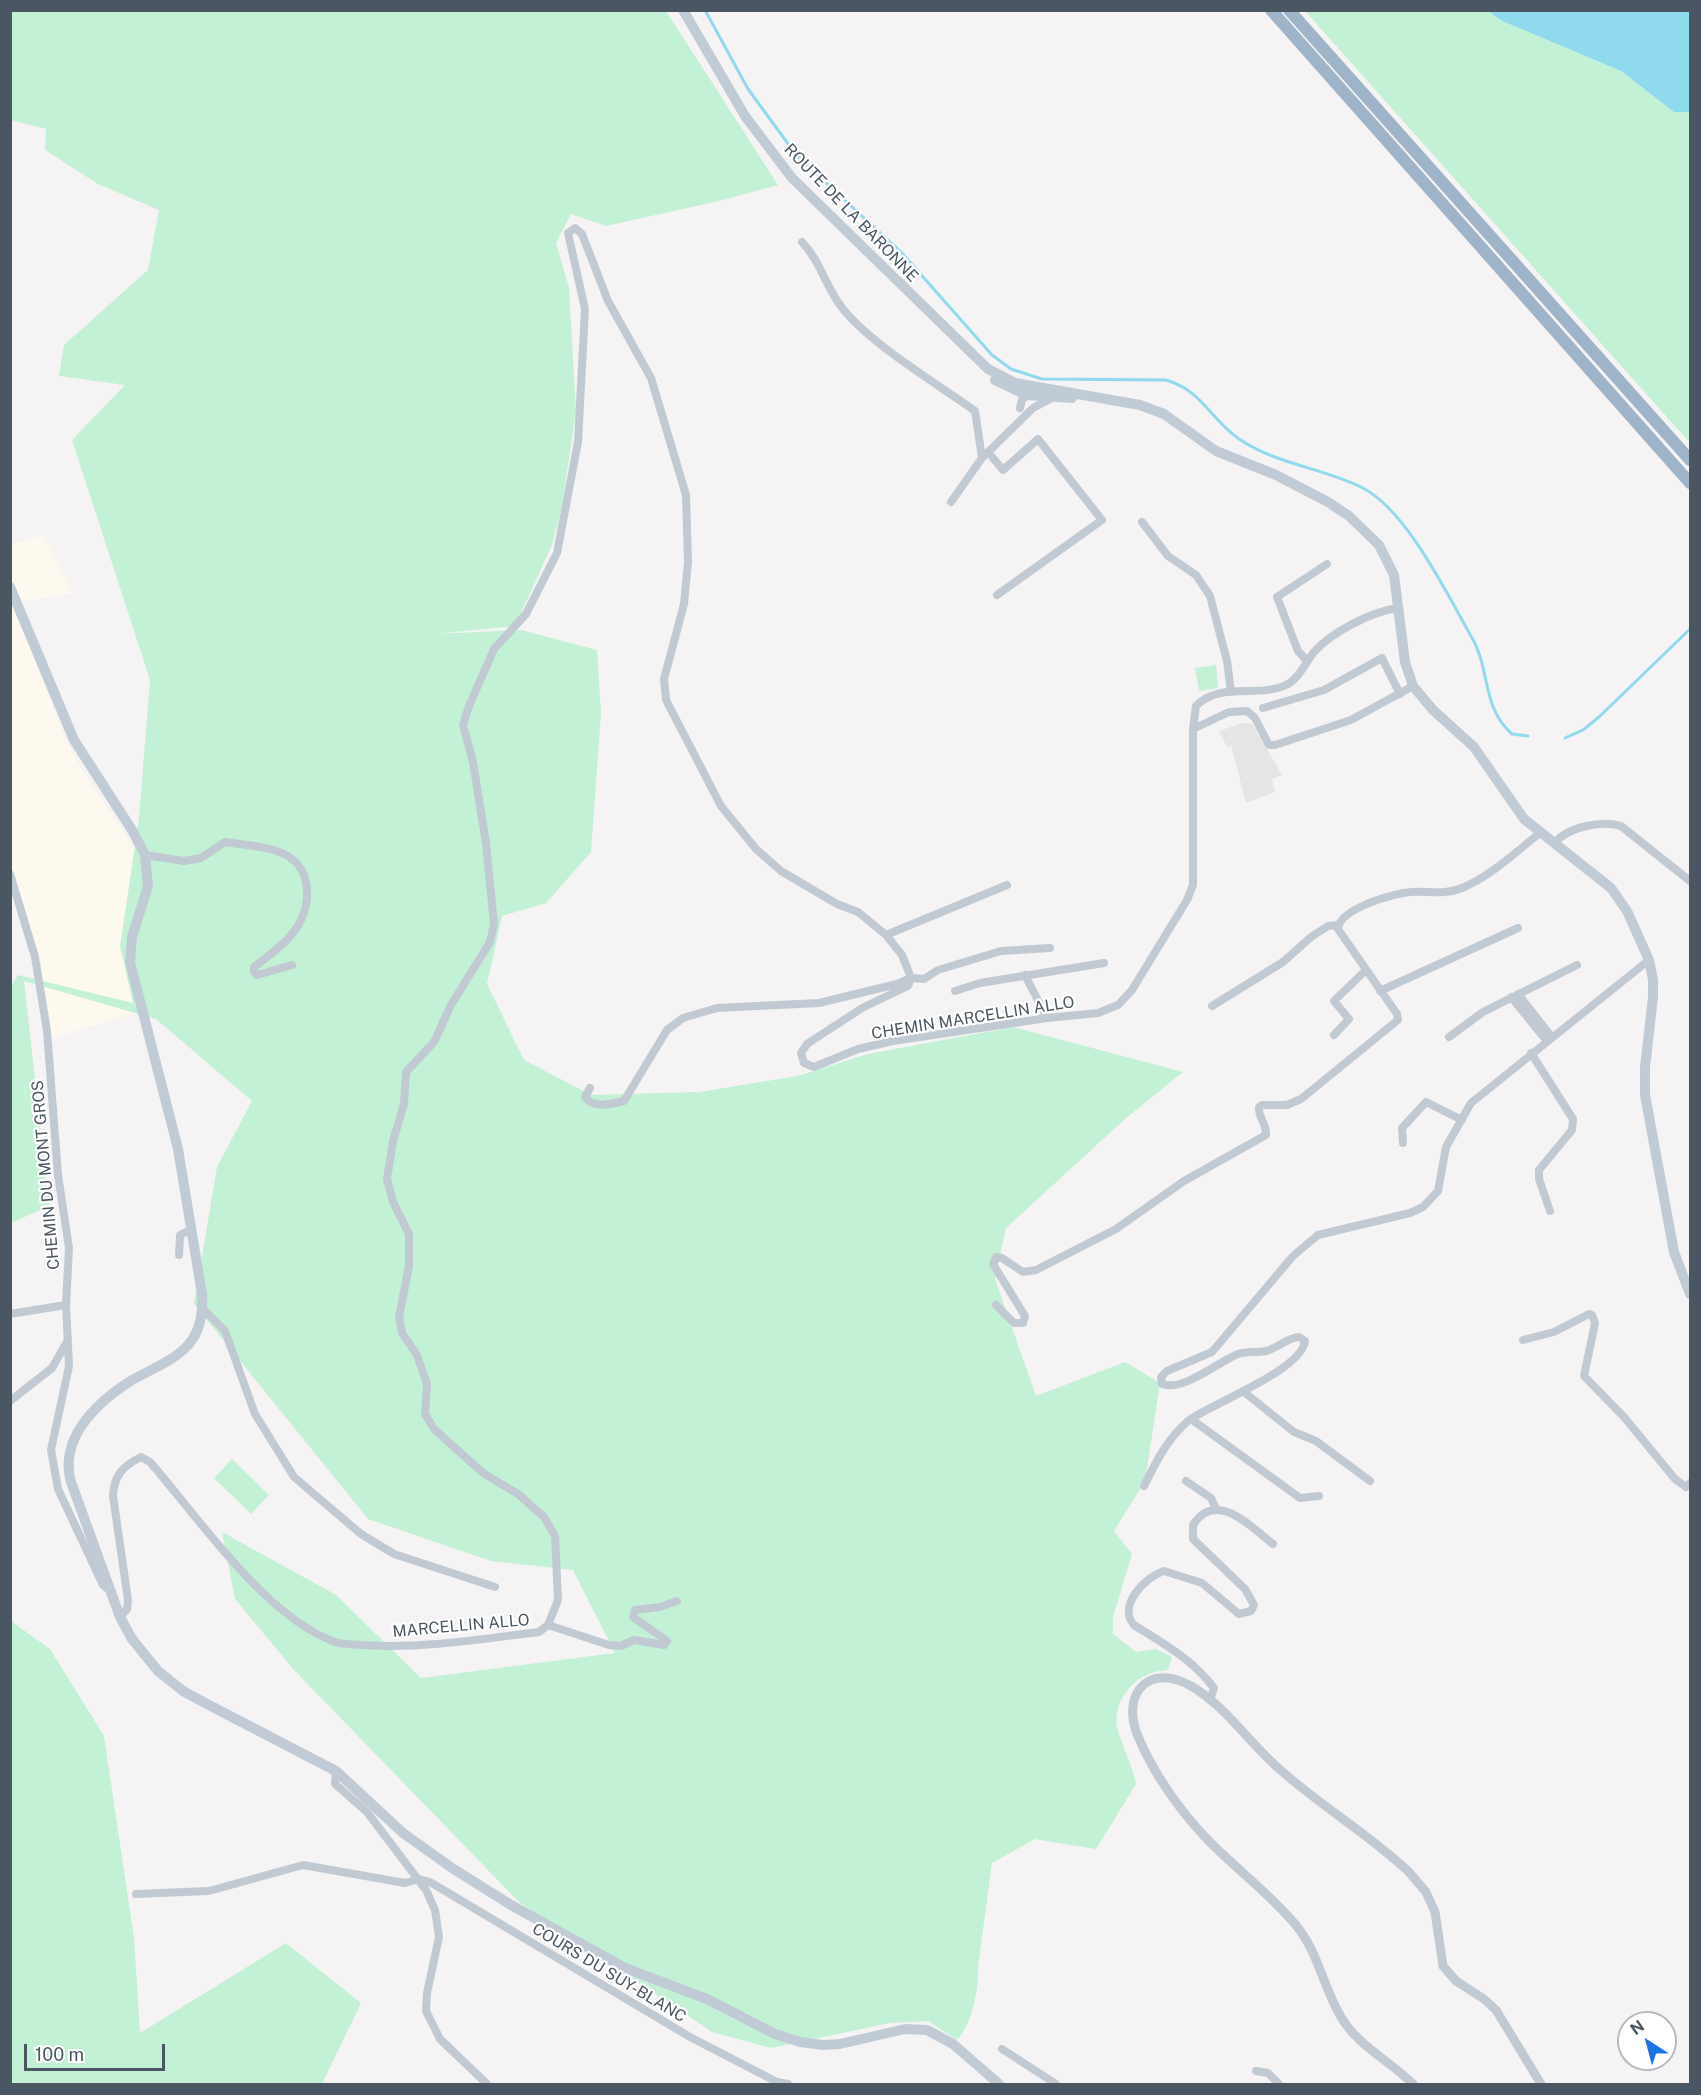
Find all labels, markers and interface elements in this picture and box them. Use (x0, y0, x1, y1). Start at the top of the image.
street label: ROUTE DE LA BARONNE (780, 140, 922, 286)
street label: CHEMIN MARCELLIN ALLO (870, 992, 1076, 1044)
street label: CHEMIN DU MONT GROS (28, 1079, 64, 1271)
street label: MARCELLIN ALLO (392, 1610, 530, 1642)
street label: COURS DU SUY-BLANC (529, 1919, 689, 2027)
north arrow (1617, 2011, 1677, 2071)
text: N (1627, 2016, 1648, 2039)
scale bar (27, 2032, 168, 2070)
text: 100 m (35, 2044, 84, 2065)

